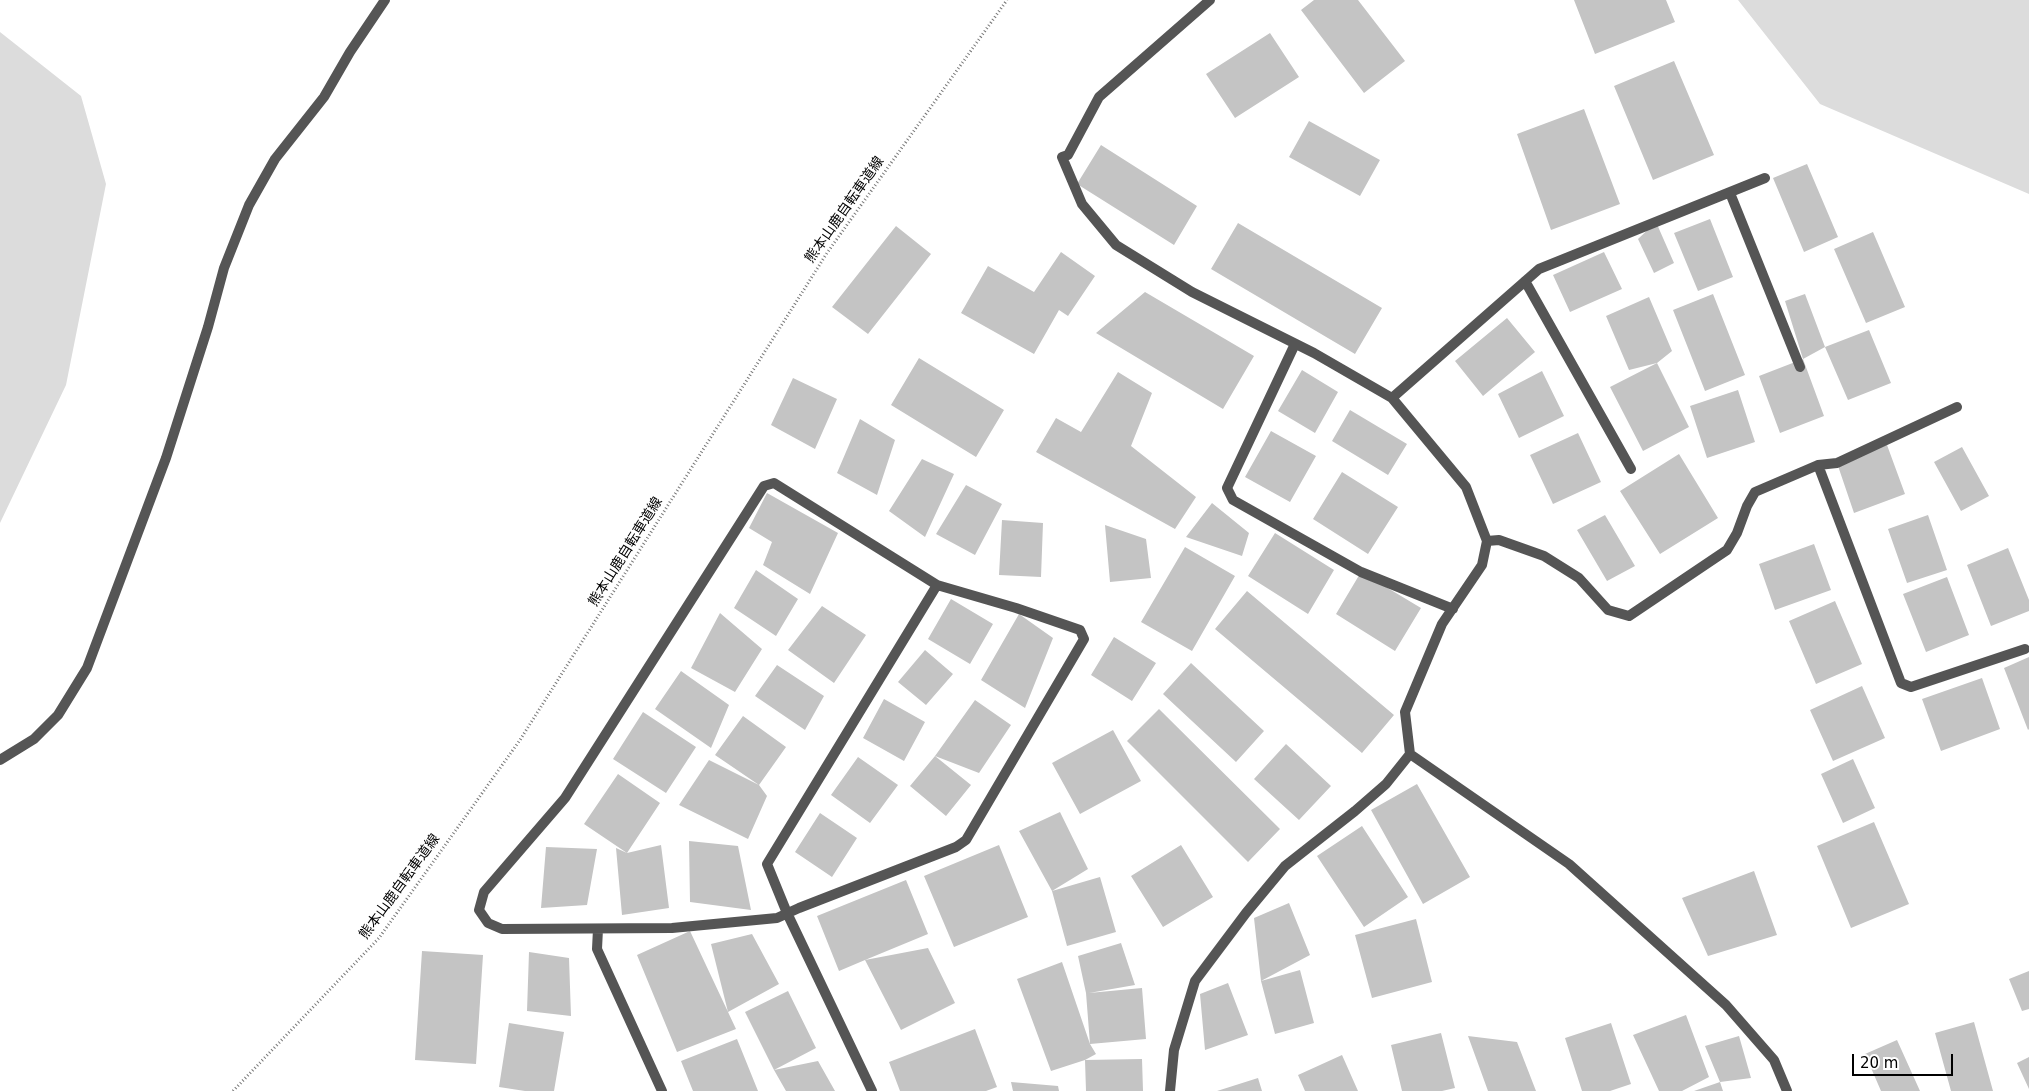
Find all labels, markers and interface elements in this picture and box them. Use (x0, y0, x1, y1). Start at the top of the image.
street label: 熊本山鹿自転車道線 (802, 154, 888, 266)
street label: 熊本山鹿自転車道線 (585, 494, 667, 610)
street label: 熊本山鹿自転車道線 (356, 831, 444, 943)
scale bar (1854, 1044, 1955, 1076)
text: 20 m (1860, 1054, 1898, 1072)

